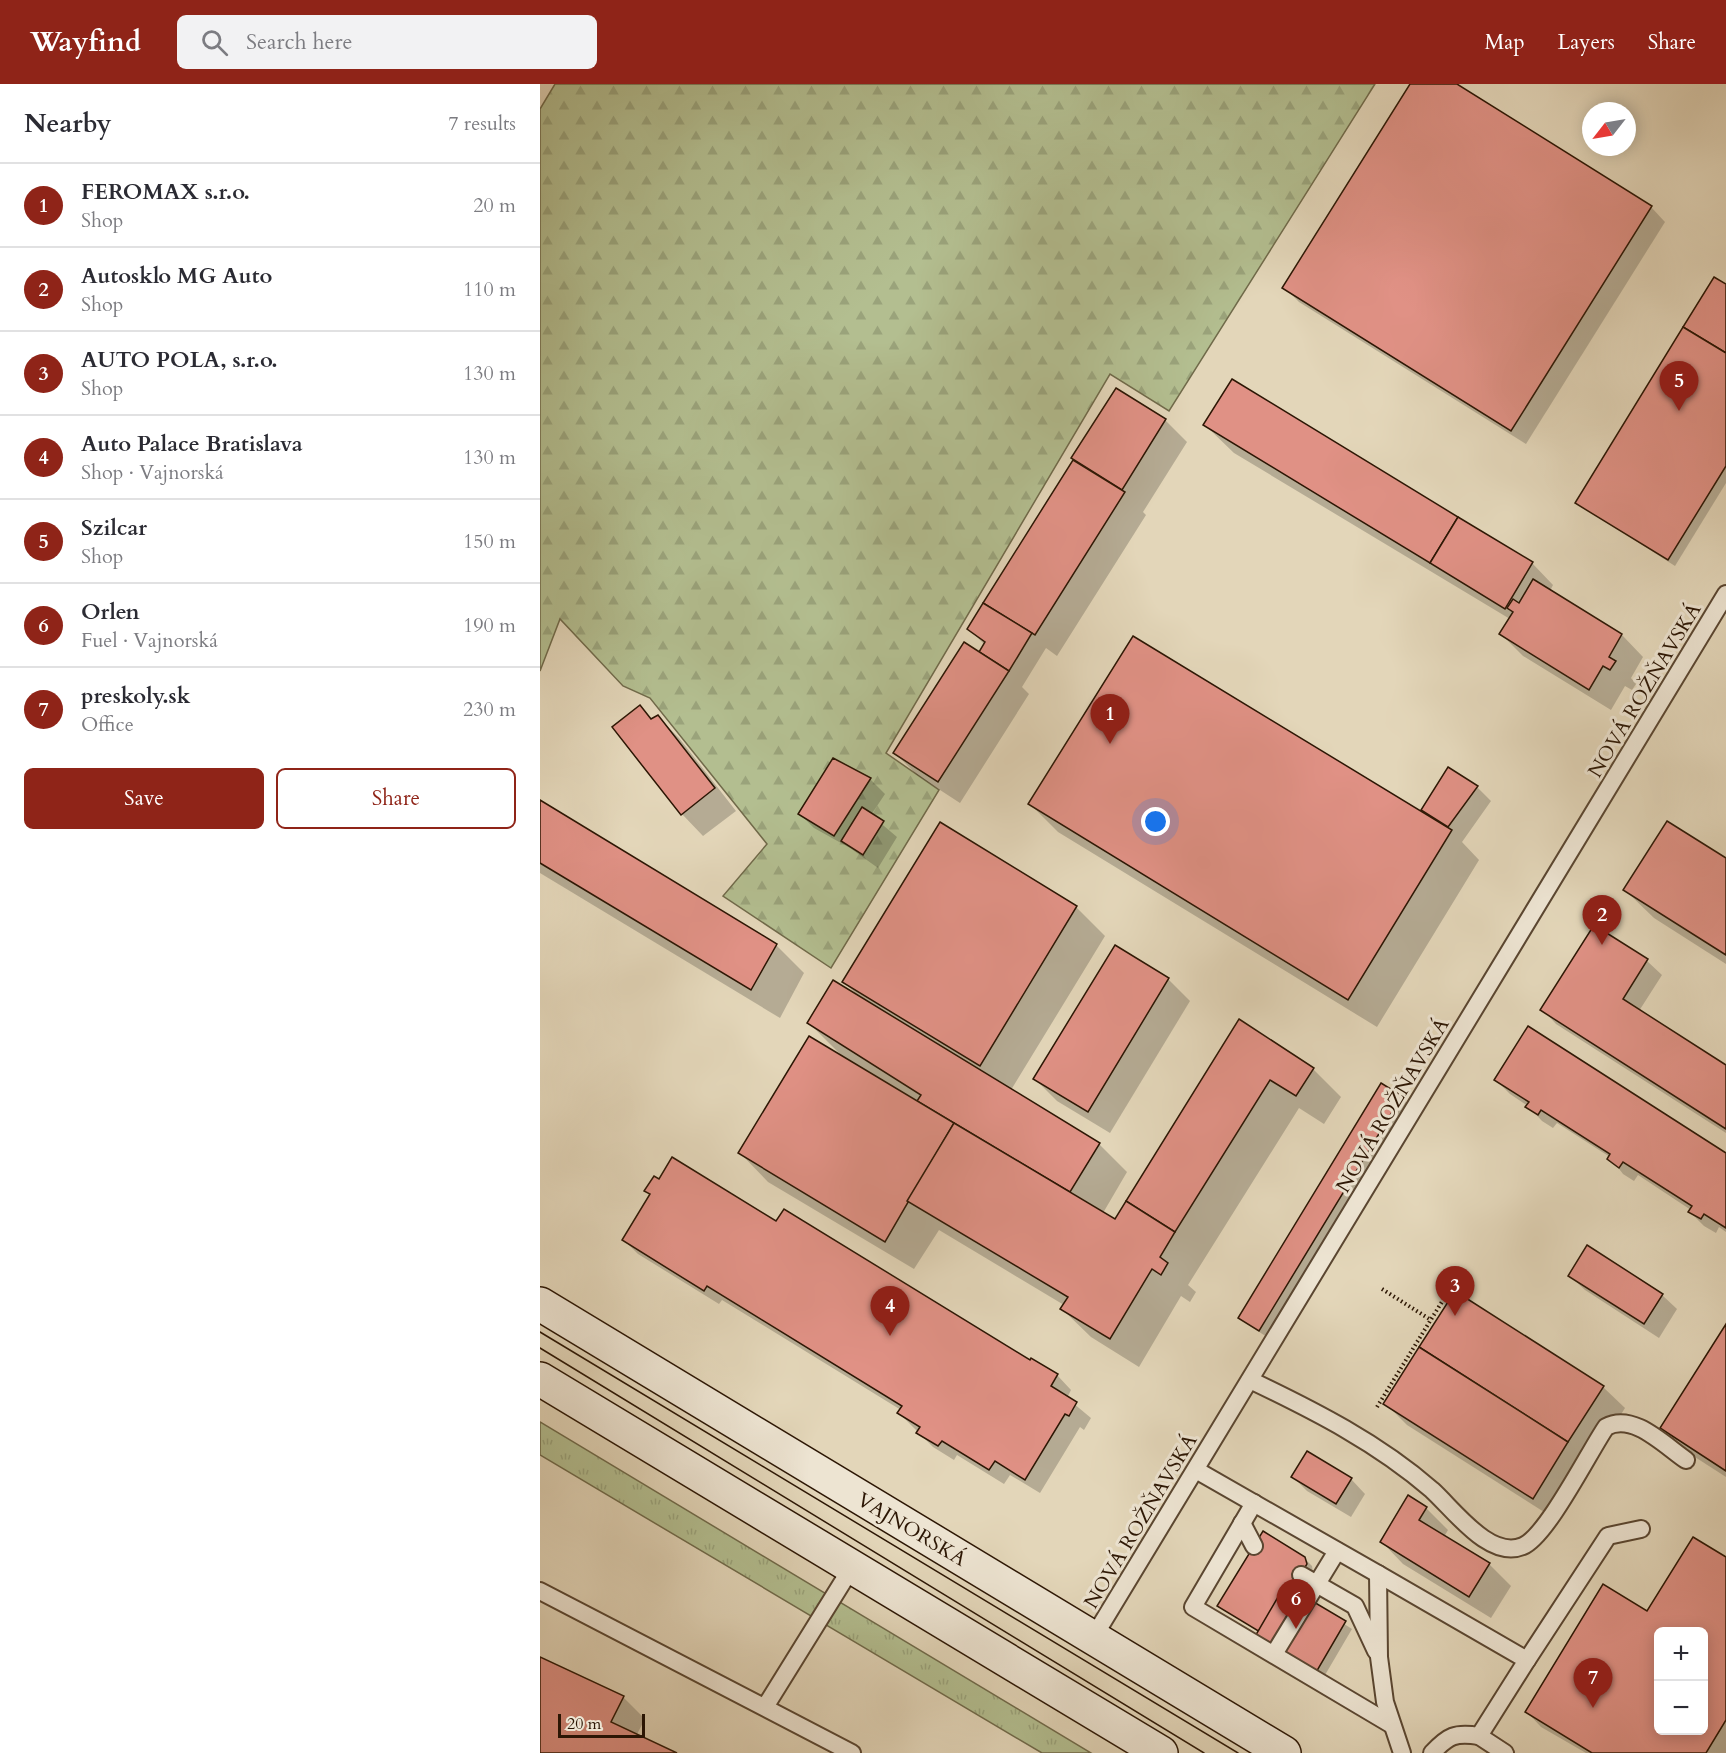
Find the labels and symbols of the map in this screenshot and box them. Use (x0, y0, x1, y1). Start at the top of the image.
north arrow (1582, 102, 1636, 156)
pin: 5 (1660, 362, 1698, 411)
street label: NOVÁ ROŽŇAVSKÁ (1582, 597, 1708, 783)
pin: 1 (1090, 694, 1130, 744)
your location (1141, 807, 1170, 836)
pin: 2 (1582, 896, 1622, 945)
street label: NOVÁ ROŽŇAVSKÁ (1330, 1012, 1456, 1198)
pin: 3 (1436, 1266, 1474, 1316)
pin: 4 (870, 1286, 910, 1336)
street label: NOVÁ ROŽŇAVSKÁ (1078, 1428, 1204, 1614)
street label: VAJNORSKÁ (852, 1486, 972, 1573)
pin: 6 (1276, 1580, 1316, 1629)
pin: 7 (1574, 1658, 1612, 1708)
scale bar (558, 1711, 645, 1738)

